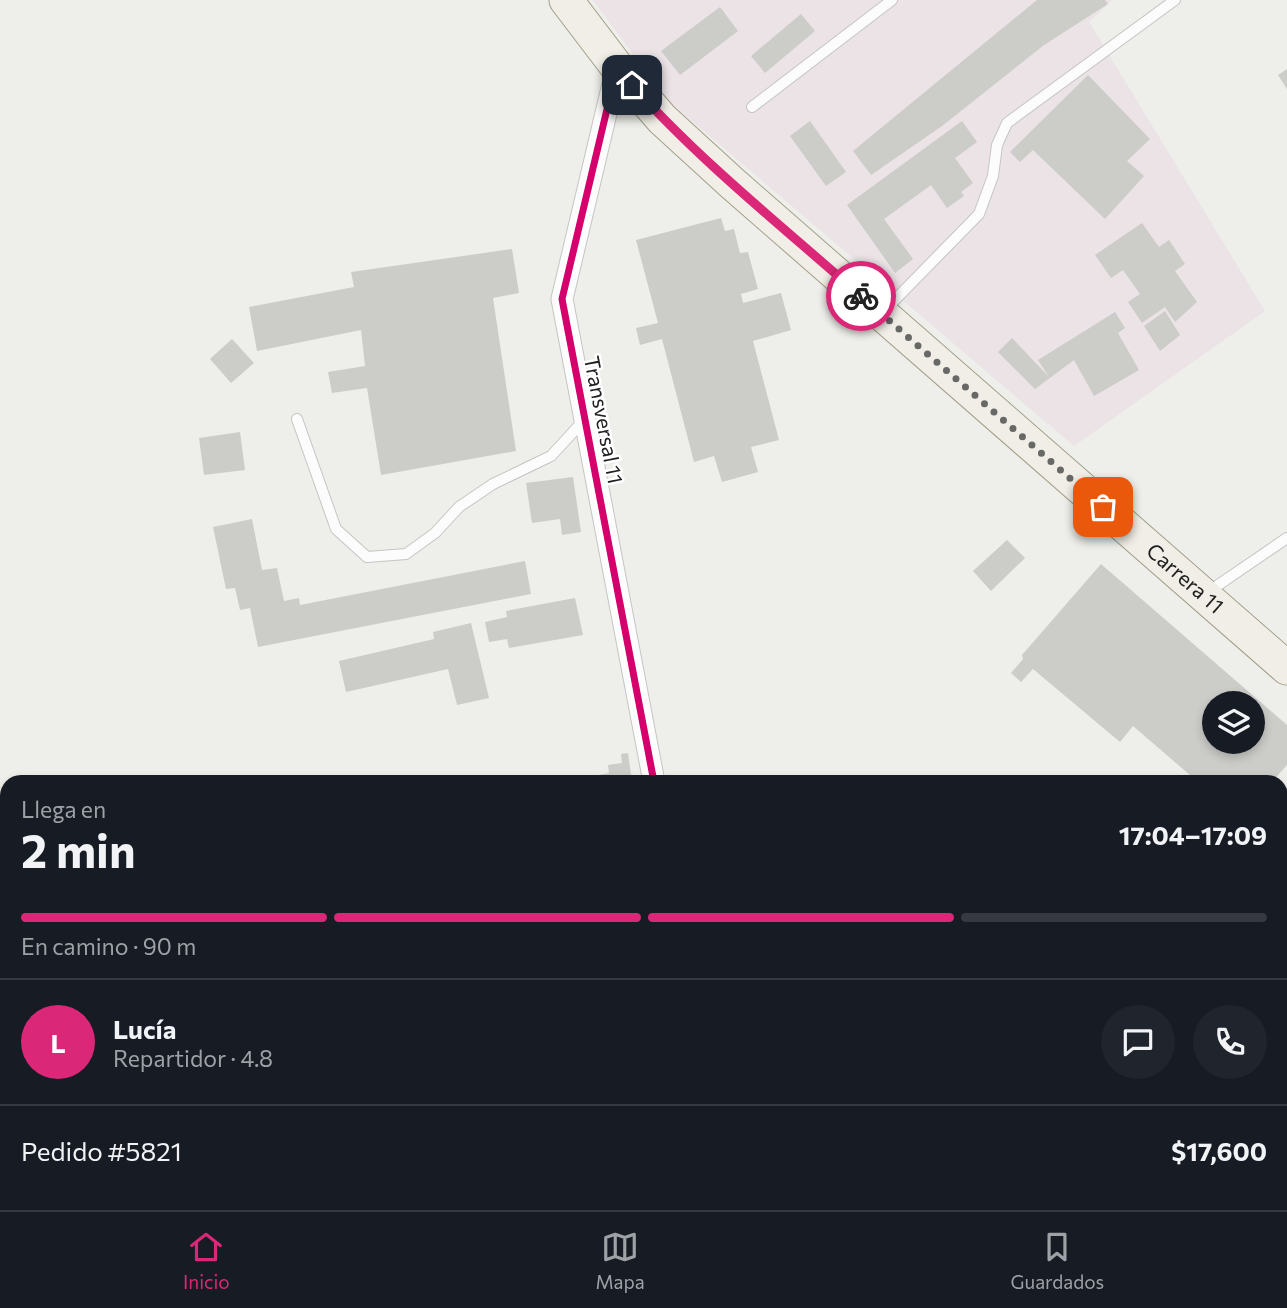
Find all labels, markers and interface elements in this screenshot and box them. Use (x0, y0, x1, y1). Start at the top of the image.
pin (602, 55, 662, 115)
icon: home (613, 66, 651, 104)
courier (826, 261, 896, 331)
icon: bike (842, 277, 880, 315)
street label: Transversal 11 (580, 354, 629, 486)
pin (1073, 477, 1133, 537)
icon: bag (1084, 488, 1122, 526)
street label: Carrera 11 (1142, 537, 1229, 618)
map controls (1202, 691, 1265, 754)
button: layers (1202, 691, 1265, 754)
text: Llega en (21, 795, 106, 823)
text: 17:04–17:09 (1119, 819, 1267, 850)
text: 2 min (21, 821, 136, 877)
text: En camino · 90 m (21, 932, 196, 960)
button: chat (1101, 1005, 1175, 1079)
button: phone (1193, 1005, 1267, 1079)
text: Lucía (113, 1013, 176, 1044)
text: L (50, 1027, 66, 1058)
text: Repartidor · 4.8 (113, 1044, 273, 1072)
text: Pedido #5821 (21, 1135, 182, 1166)
text: $17,600 (1171, 1135, 1267, 1166)
tab: Inicio (183, 1228, 230, 1293)
tab: Mapa (596, 1228, 645, 1293)
tab: Guardados (1011, 1228, 1104, 1293)

